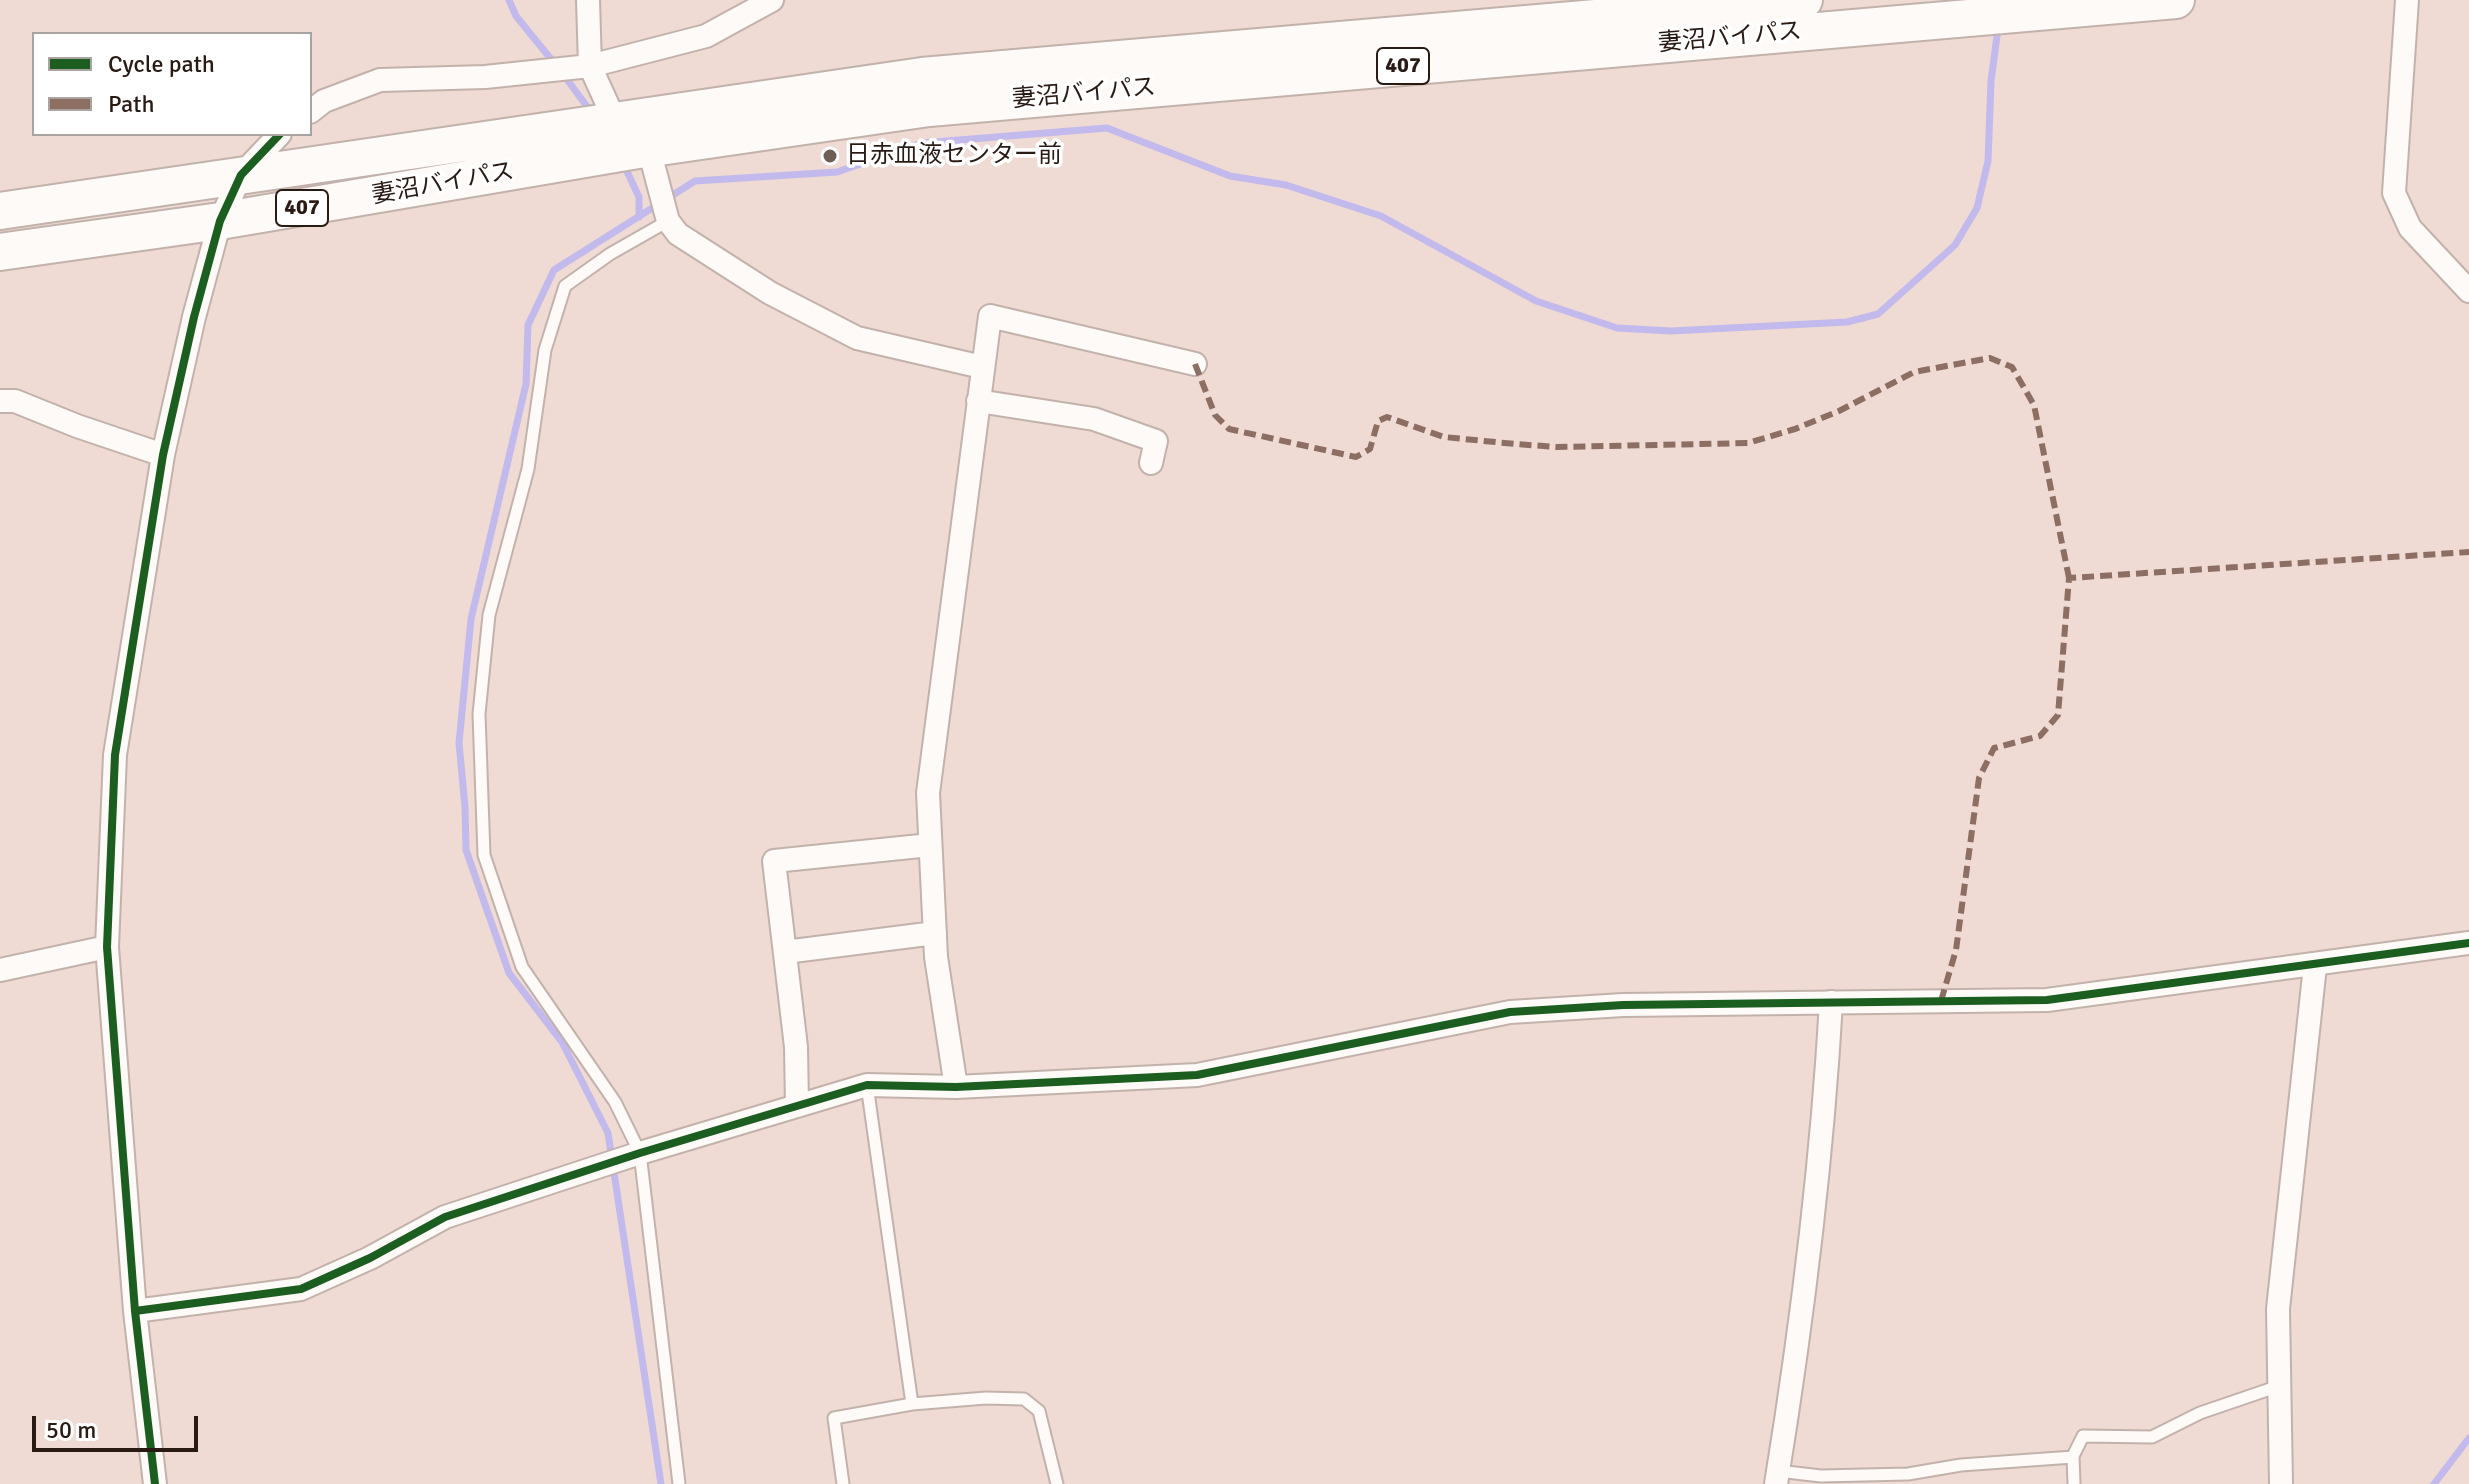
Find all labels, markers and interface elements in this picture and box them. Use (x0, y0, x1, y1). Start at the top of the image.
street label: 妻沼バイパス (1657, 17, 1803, 59)
legend (32, 32, 312, 136)
road number: 407 (1377, 48, 1429, 84)
text: Cycle path (108, 49, 215, 79)
street label: 妻沼バイパス (1011, 73, 1157, 115)
text: Path (108, 89, 154, 119)
place label: 日赤血液センター前 (846, 142, 1062, 170)
marker: 日赤血液センター前 (821, 147, 839, 165)
street label: 妻沼バイパス (370, 157, 516, 211)
road number: 407 (276, 190, 328, 226)
scale bar (36, 1400, 202, 1450)
text: 50 m (46, 1415, 96, 1445)

